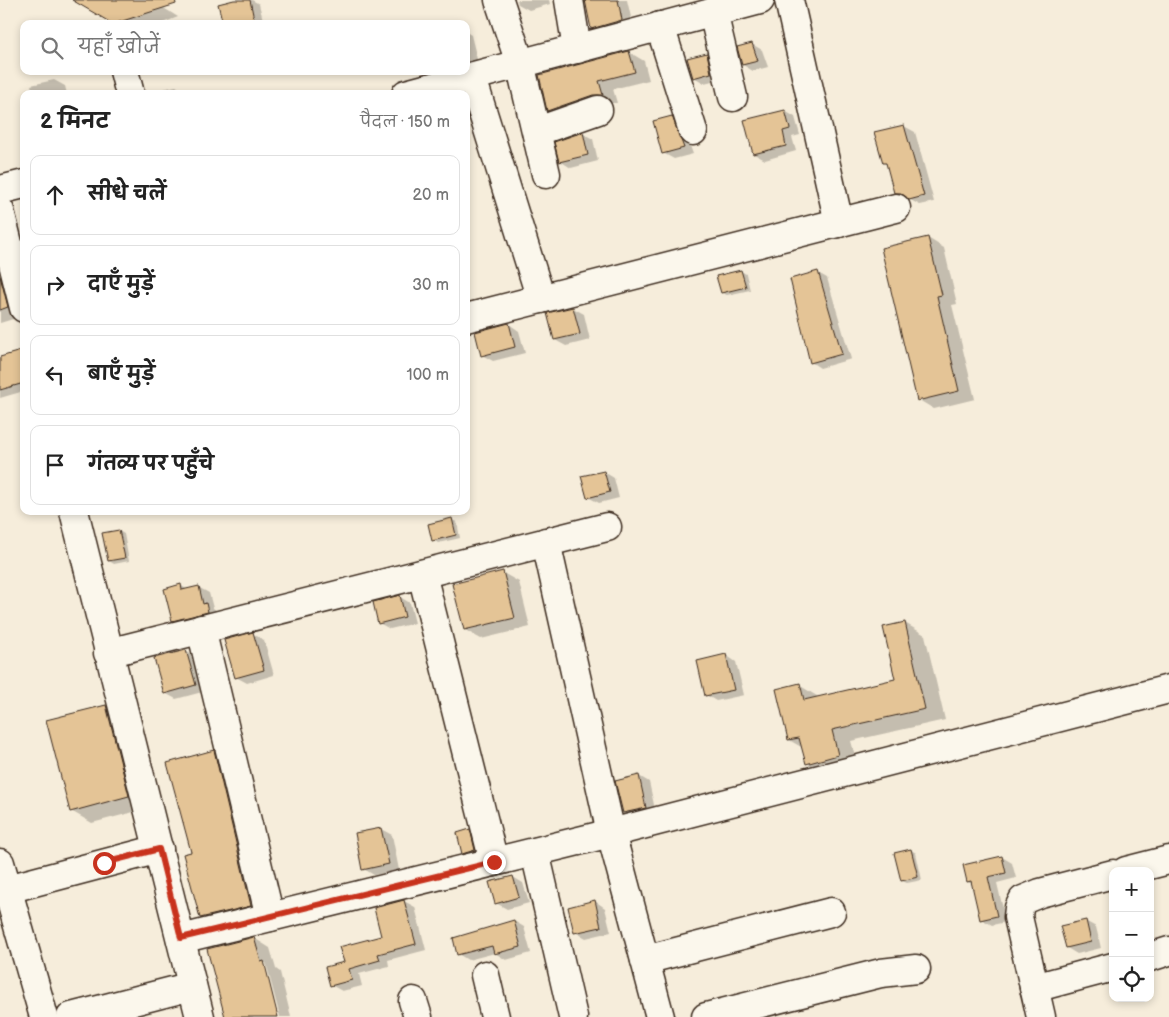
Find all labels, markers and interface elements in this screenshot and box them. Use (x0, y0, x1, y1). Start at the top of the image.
search box (20, 20, 470, 75)
icon: search (38, 34, 66, 62)
text: यहाँ खोजें (78, 36, 160, 59)
text: 2 मिनट (40, 109, 109, 134)
text: पैदल · 150 m (360, 113, 450, 132)
icon: ahead (41, 181, 69, 209)
text: सीधे चलें (88, 183, 166, 206)
text: 20 m (413, 186, 449, 205)
icon: right (41, 271, 69, 299)
text: दाएँ मुड़ें (88, 273, 154, 296)
text: 30 m (412, 276, 449, 295)
icon: left (41, 361, 69, 389)
text: बाएँ मुड़ें (88, 363, 155, 386)
text: 100 m (406, 366, 449, 385)
icon: arrive (41, 451, 69, 479)
text: गंतव्य पर पहुँचे (88, 453, 214, 476)
route end (483, 851, 506, 874)
route start (93, 852, 116, 875)
map controls (1109, 867, 1154, 1002)
button: + (1109, 867, 1154, 912)
button: − (1109, 912, 1154, 957)
button: locate (1109, 957, 1154, 1002)

